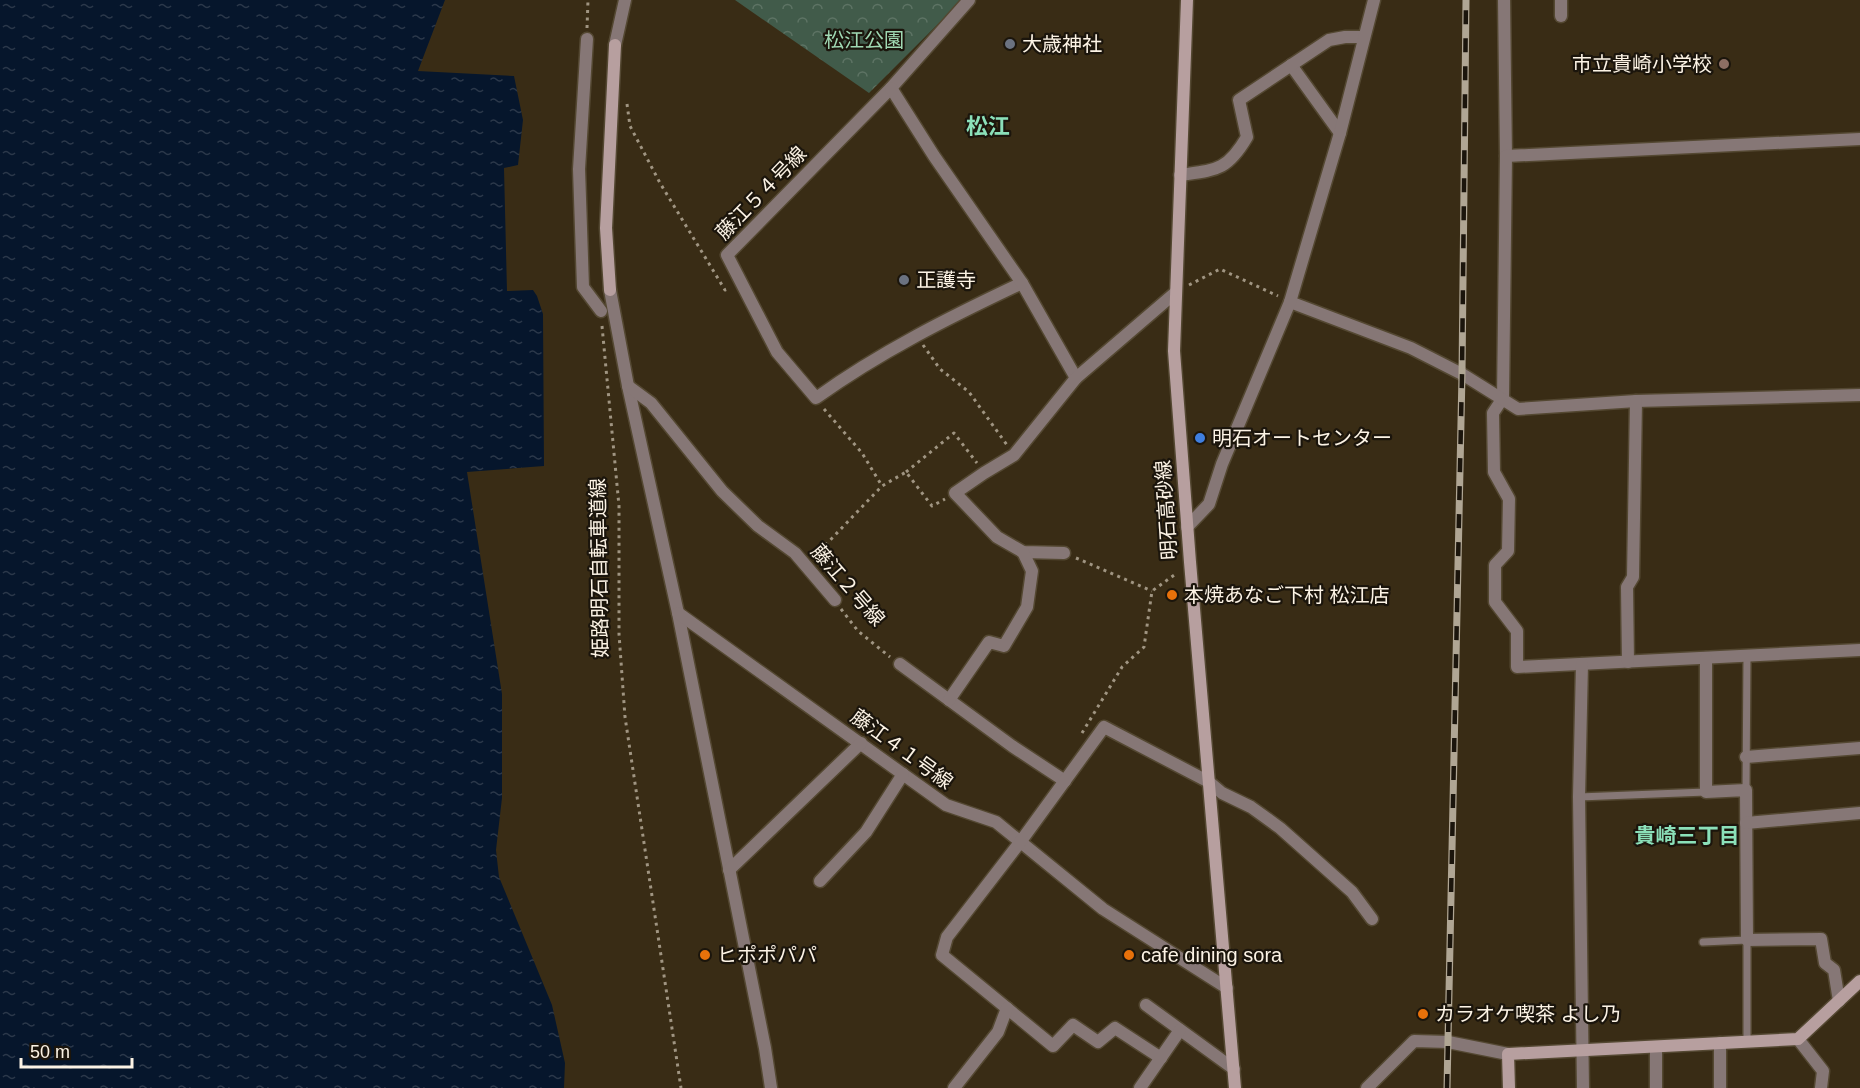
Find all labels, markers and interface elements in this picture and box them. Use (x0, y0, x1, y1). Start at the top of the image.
park label: 松江公園 (824, 29, 904, 51)
place label: 大歳神社 (1022, 33, 1102, 55)
marker: 大歳神社 (1003, 37, 1017, 51)
place label: 市立貴崎小学校 (1572, 53, 1712, 75)
marker: 市立貴崎小学校 (1717, 57, 1731, 71)
district label: 松江 (966, 114, 1010, 139)
street label: 藤江５４号線 (711, 142, 811, 244)
place label: 正護寺 (916, 269, 976, 291)
marker: 正護寺 (897, 273, 911, 287)
place label: 明石オートセンター (1212, 427, 1392, 449)
marker: 明石オートセンター (1193, 431, 1207, 445)
street label: 明石高砂線 (1152, 459, 1180, 561)
street label: 姫路明石自転車道線 (586, 478, 612, 658)
street label: 藤江２号線 (807, 540, 889, 630)
place label: 本焼あなご下村 松江店 (1184, 584, 1390, 606)
marker: 本焼あなご下村 松江店 (1165, 588, 1179, 602)
street label: 藤江４１号線 (847, 705, 957, 793)
district label: 貴崎三丁目 (1635, 824, 1740, 847)
place label: ヒポポパパ (717, 944, 817, 966)
place label: cafe dining sora (1141, 944, 1283, 966)
marker: ヒポポパパ (698, 948, 712, 962)
marker: cafe dining sora (1122, 948, 1136, 962)
place label: カラオケ喫茶 よし乃 (1435, 1003, 1621, 1025)
marker: カラオケ喫茶 よし乃 (1416, 1007, 1430, 1021)
scale bar (21, 1031, 132, 1069)
text: 50 m (30, 1042, 70, 1062)

